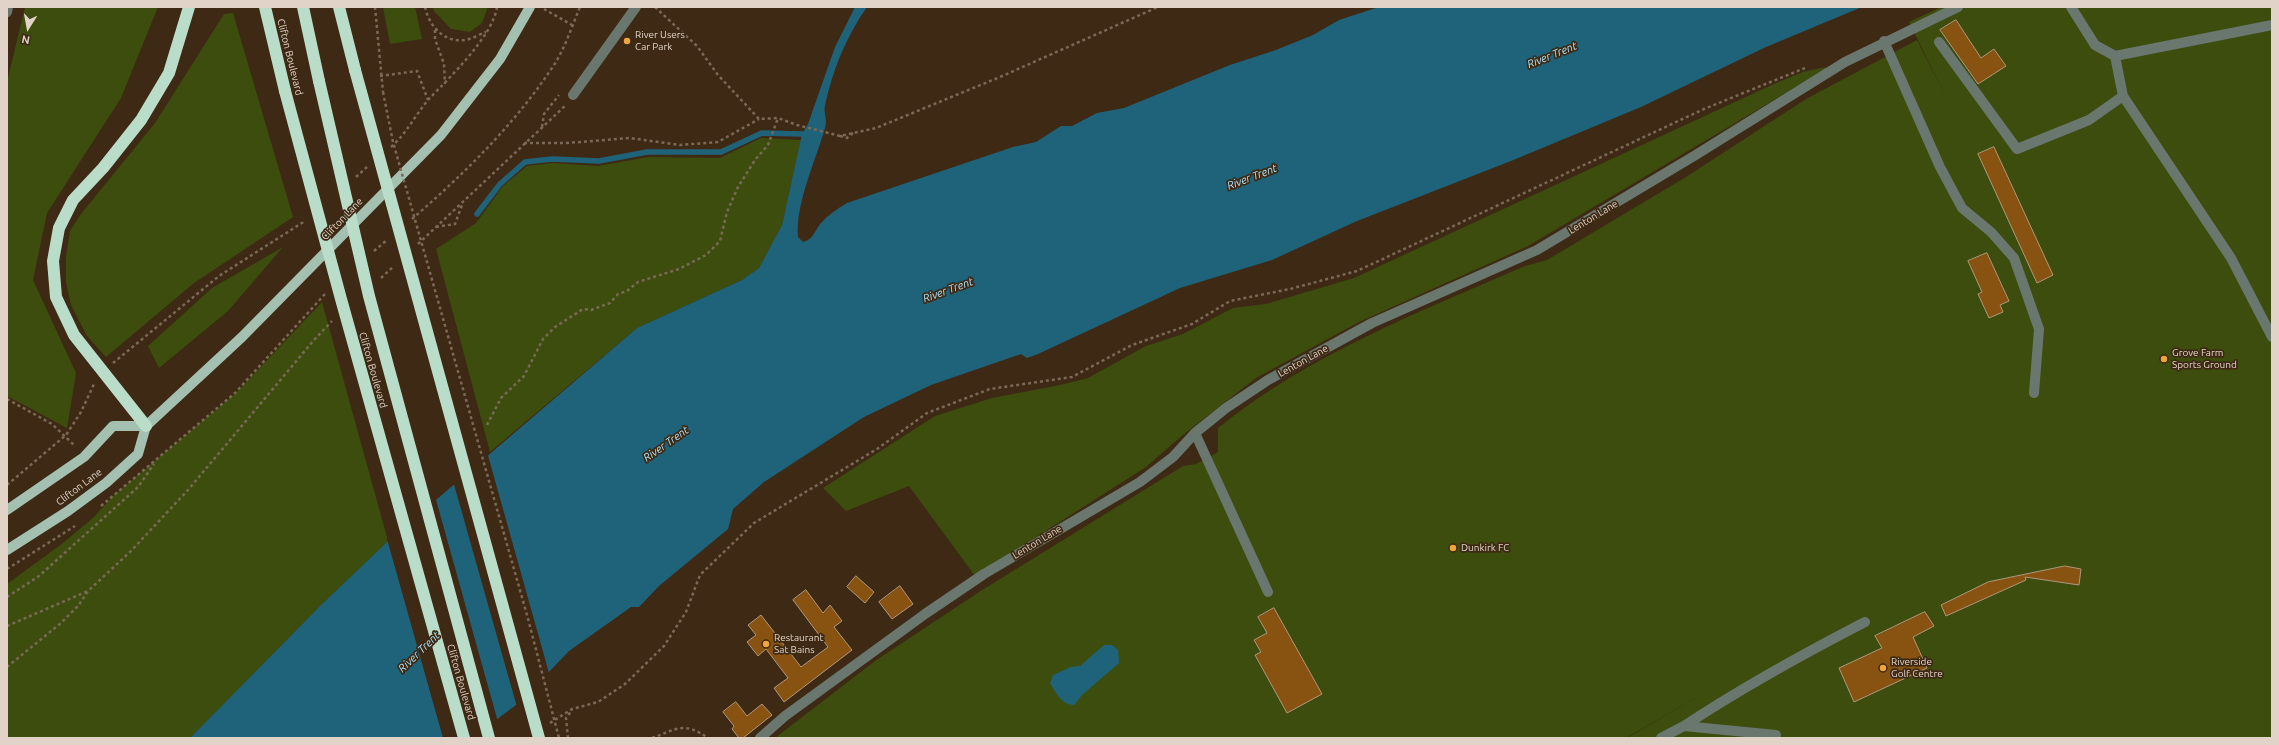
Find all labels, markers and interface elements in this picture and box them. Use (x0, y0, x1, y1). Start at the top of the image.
north arrow (8, 8, 48, 48)
street label: Clifton Boulevard (275, 17, 305, 97)
place label: River Users Car Park (635, 29, 685, 52)
text: N (21, 33, 31, 46)
marker: River Users Car Park (622, 36, 632, 46)
water label: River Trent (1525, 39, 1579, 71)
water label: River Trent (1225, 161, 1279, 193)
street label: Clifton Lane (319, 195, 365, 243)
street label: Lenton Lane (1566, 198, 1620, 236)
water label: River Trent (921, 275, 975, 305)
street label: Clifton Boulevard (356, 331, 390, 409)
street label: Lenton Lane (1276, 342, 1330, 380)
place label: Grove Farm Sports Ground (2172, 347, 2237, 370)
marker: Grove Farm Sports Ground (2159, 354, 2169, 364)
water label: River Trent (641, 423, 691, 465)
street label: Clifton Lane (54, 466, 104, 508)
street label: Lenton Lane (1010, 523, 1064, 561)
place label: Dunkirk FC (1461, 542, 1509, 554)
marker: Dunkirk FC (1448, 543, 1458, 553)
water label: River Trent (395, 629, 443, 675)
place label: Restaurant Sat Bains (774, 632, 823, 656)
marker: Restaurant Sat Bains (761, 639, 771, 649)
street label: Clifton Boulevard (444, 643, 478, 721)
place label: Riverside Golf Centre (1891, 656, 1943, 680)
marker: Riverside Golf Centre (1878, 663, 1888, 673)

